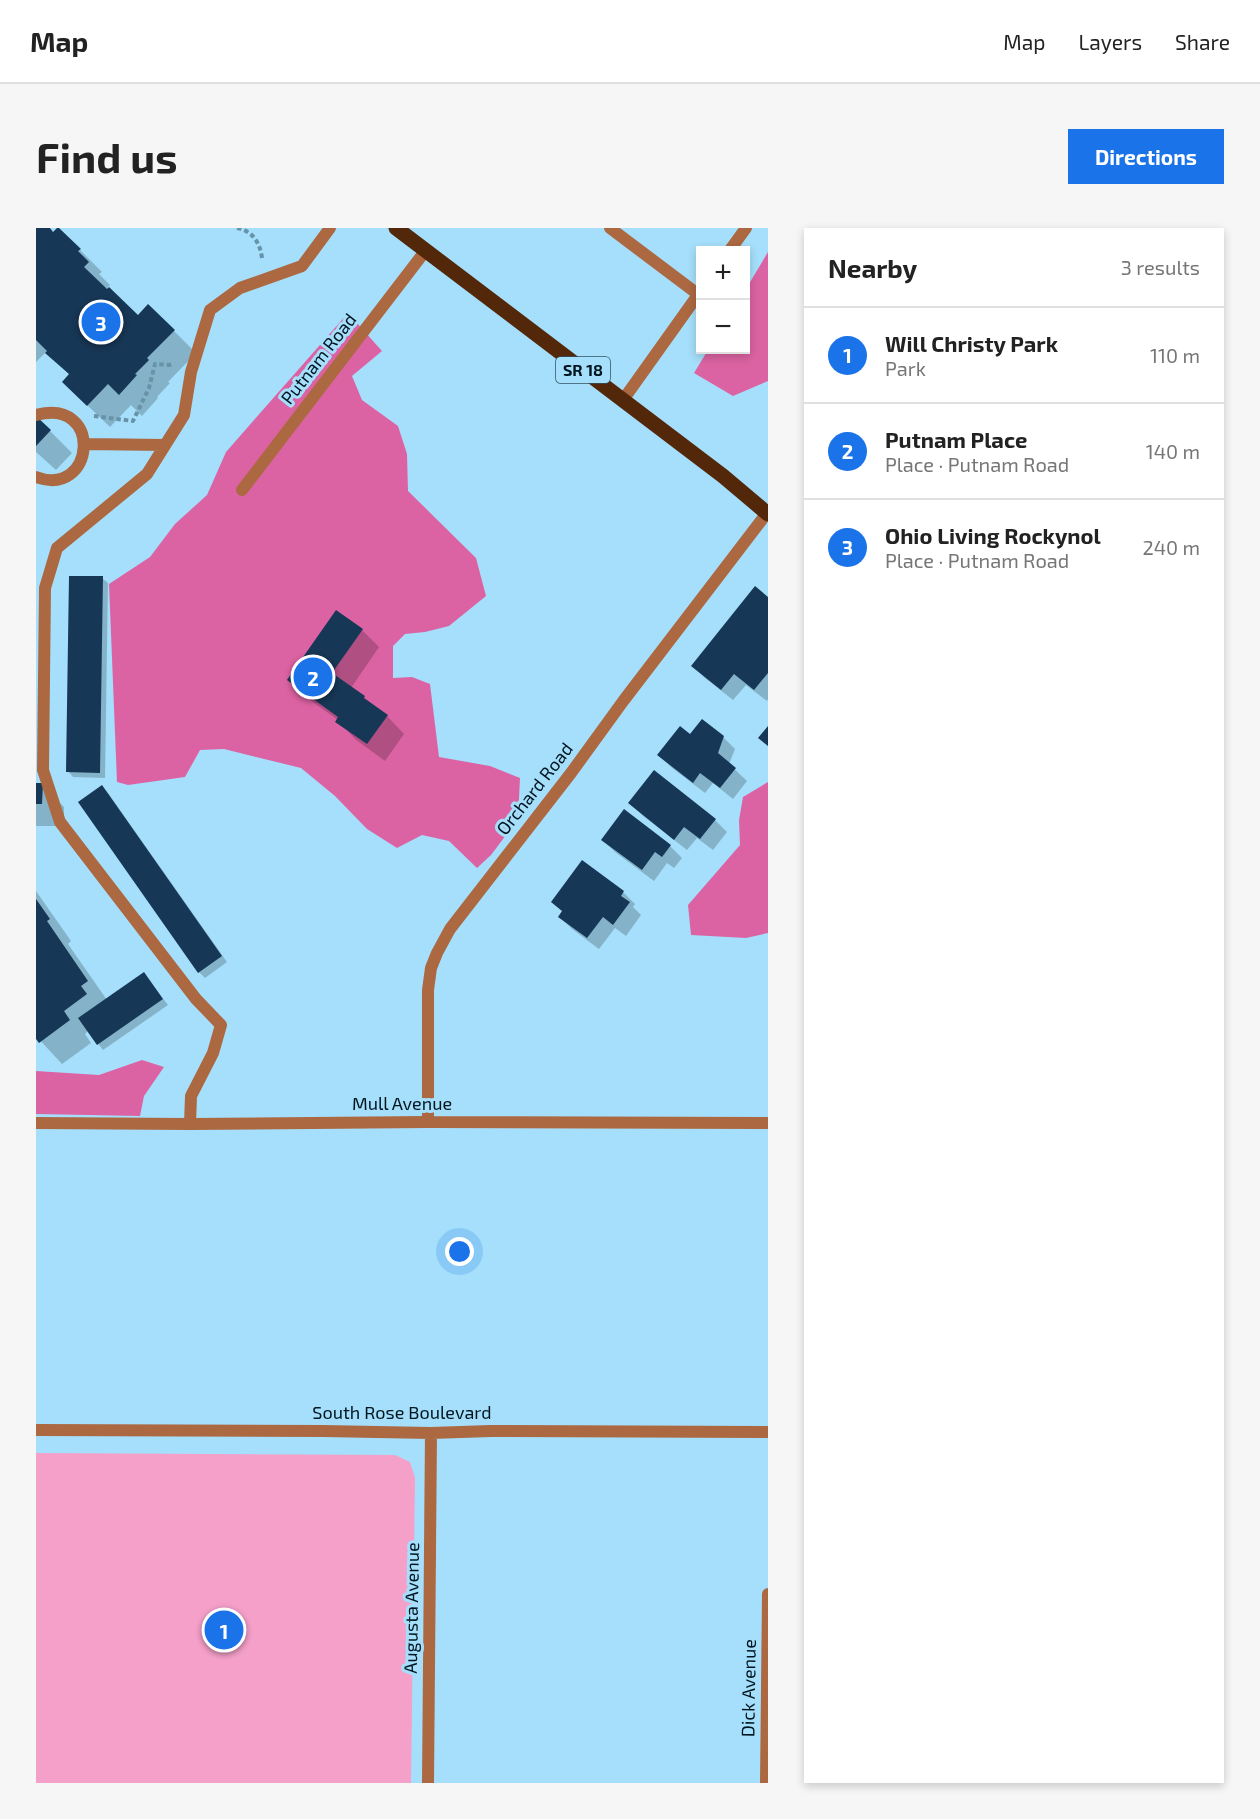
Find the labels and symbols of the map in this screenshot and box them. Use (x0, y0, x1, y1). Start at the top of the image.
pin: 3 (82, 300, 120, 344)
street label: Putnam Road (276, 309, 361, 408)
road number: SR 18 (556, 357, 610, 383)
pin: 2 (294, 654, 332, 700)
street label: Orchard Road (491, 738, 577, 839)
street label: Mull Avenue (352, 1092, 452, 1114)
your location (445, 1237, 474, 1266)
street label: South Rose Boulevard (312, 1401, 492, 1423)
street label: Augusta Avenue (399, 1542, 423, 1674)
pin: 1 (204, 1608, 243, 1652)
street label: Dick Avenue (736, 1639, 760, 1737)

